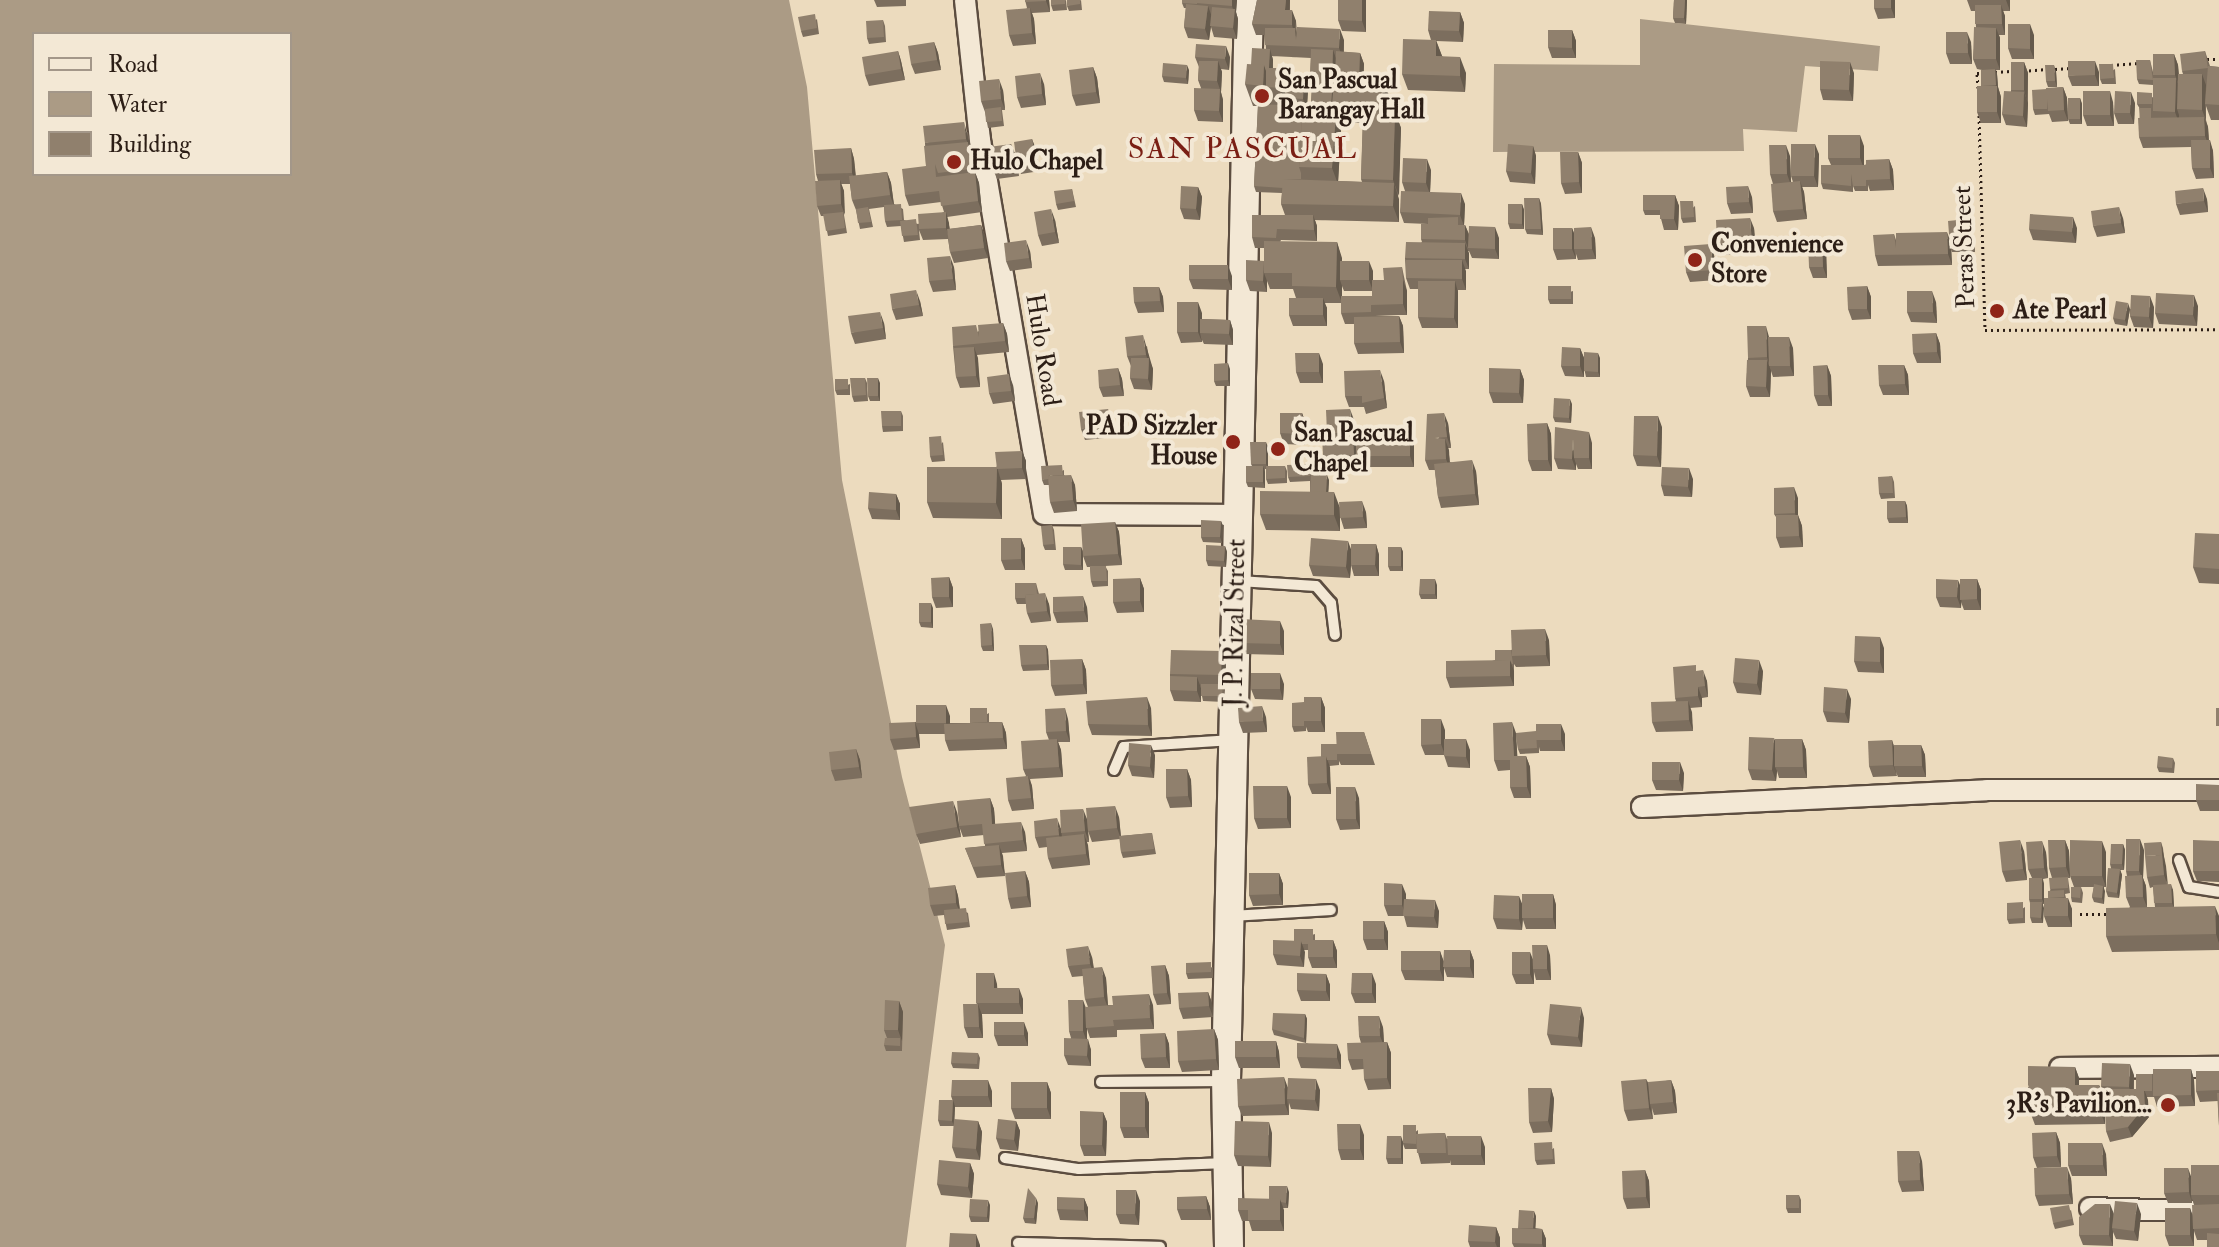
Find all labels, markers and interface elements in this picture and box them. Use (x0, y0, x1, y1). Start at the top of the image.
legend (32, 32, 292, 176)
text: Road (108, 49, 158, 80)
place label: San Pascual Barangay Hall (1278, 65, 1425, 126)
marker: San Pascual Barangay Hall (1253, 87, 1271, 105)
text: Water (108, 89, 167, 120)
text: Building (108, 129, 191, 160)
district label: SAN PASCUAL (1128, 131, 1358, 167)
place label: Hulo Chapel (970, 146, 1103, 178)
marker: Hulo Chapel (945, 153, 963, 171)
street label: Peras Street (1947, 185, 1983, 309)
place label: Convenience Store (1711, 229, 1843, 290)
marker: Convenience Store (1686, 251, 1704, 269)
street label: Hulo Road (1018, 292, 1066, 408)
place label: Ate Pearl (2013, 295, 2107, 327)
marker: Ate Pearl (1988, 302, 2006, 320)
place label: PAD Sizzler House (1086, 411, 1217, 472)
place label: San Pascual Chapel (1294, 418, 1414, 480)
marker: PAD Sizzler House (1224, 433, 1242, 451)
marker: San Pascual Chapel (1269, 440, 1287, 458)
street label: J. P. Rizal Street (1219, 539, 1253, 707)
place label: 3R’s Pavilion... (2006, 1089, 2152, 1121)
marker: 3R’s Pavilion... (2159, 1096, 2177, 1114)

